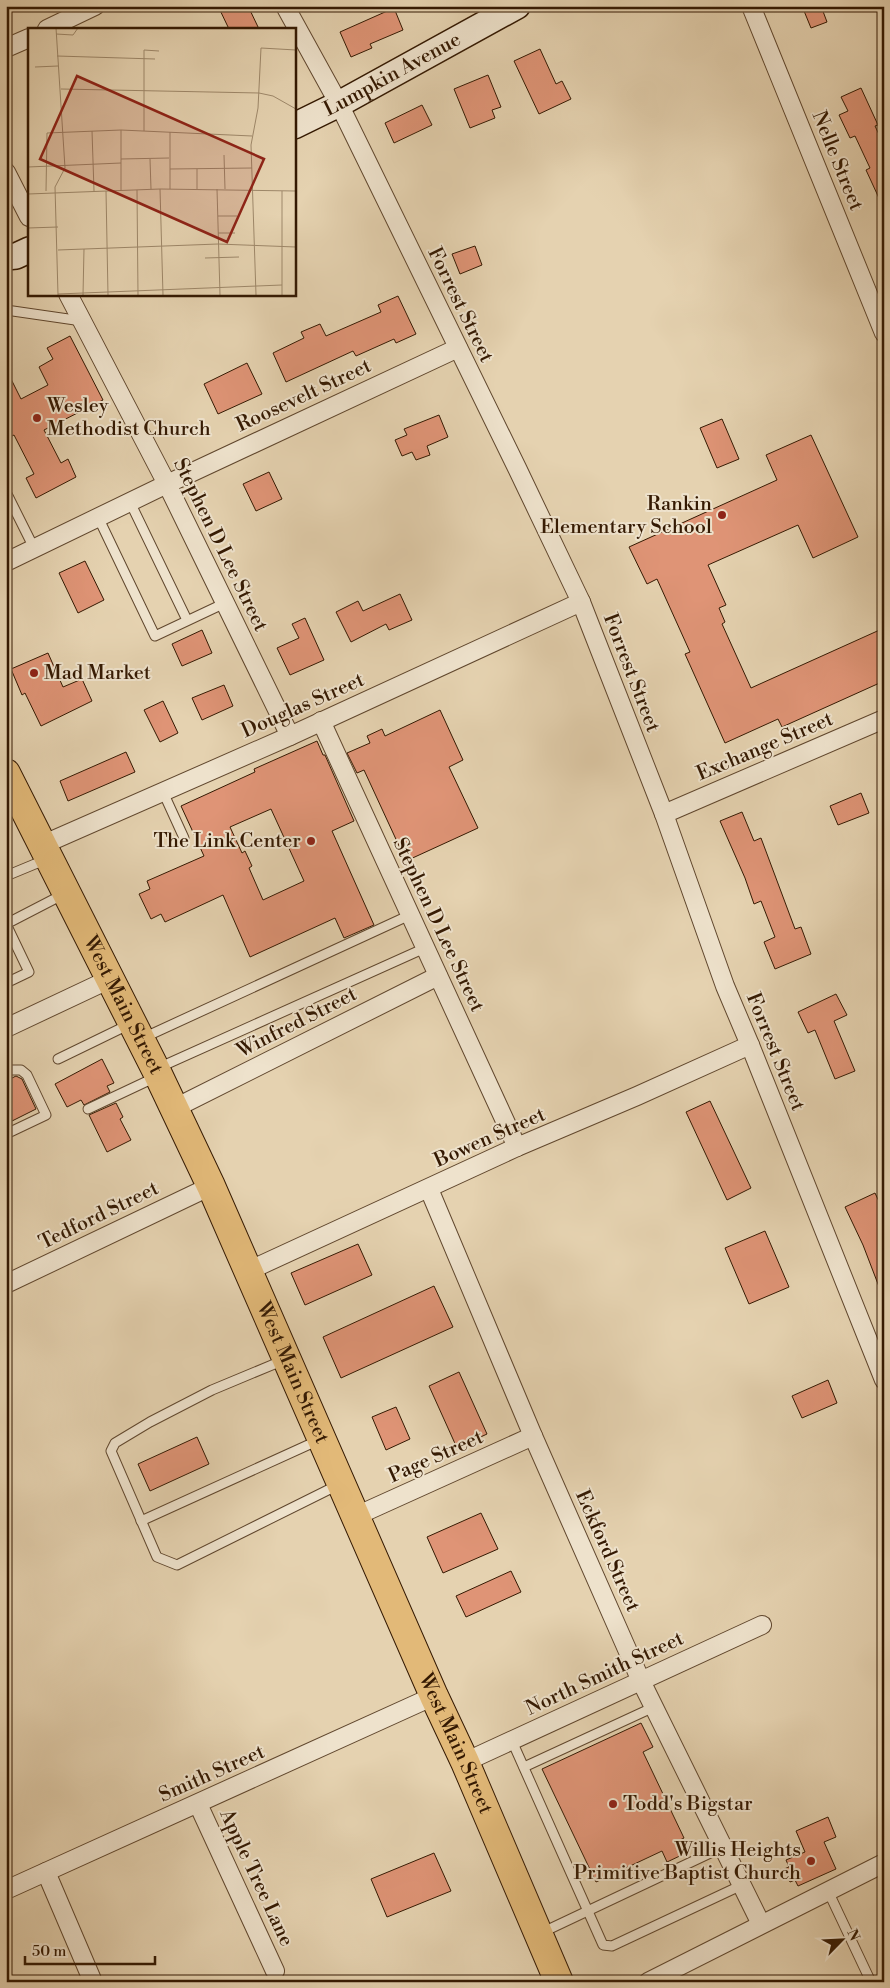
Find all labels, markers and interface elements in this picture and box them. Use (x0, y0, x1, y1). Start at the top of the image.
street label: Lumpkin Avenue (320, 27, 465, 122)
inset map (28, 28, 295, 295)
street label: Nelle Street (806, 108, 868, 214)
street label: Forrest Street (421, 243, 499, 367)
street label: Roosevelt Street (233, 354, 375, 438)
place label: Wesley Methodist Church (46, 394, 211, 442)
marker: Wesley Methodist Church (31, 412, 43, 424)
street label: Stephen D Lee Street (167, 454, 273, 636)
place label: Rankin Elementary School (540, 492, 712, 540)
marker: Rankin Elementary School (716, 509, 728, 521)
street label: Forrest Street (597, 610, 665, 736)
place label: Mad Market (44, 661, 151, 686)
marker: Mad Market (28, 667, 40, 679)
street label: Douglas Street (238, 668, 368, 744)
street label: Exchange Street (693, 707, 837, 787)
place label: The Link Center (153, 829, 301, 854)
street label: Stephen D Lee Street (387, 834, 489, 1016)
marker: The Link Center (305, 835, 317, 847)
street label: West Main Street (77, 931, 169, 1079)
street label: Winfred Street (232, 982, 361, 1064)
street label: Forrest Street (740, 989, 810, 1115)
street label: Bowen Street (430, 1102, 549, 1174)
street label: Tedford Street (35, 1176, 163, 1256)
street label: West Main Street (250, 1297, 335, 1447)
street label: Page Street (385, 1425, 487, 1489)
street label: Eckford Street (569, 1486, 645, 1616)
street label: North Smith Street (522, 1626, 688, 1722)
street label: West Main Street (413, 1668, 498, 1818)
street label: Smith Street (155, 1740, 269, 1808)
place label: Todd's Bigstar (623, 1792, 753, 1817)
marker: Todd's Bigstar (607, 1798, 619, 1810)
street label: Apple Tree Lane (213, 1805, 299, 1951)
place label: Willis Heights Primitive Baptist Church (573, 1838, 801, 1886)
marker: Willis Heights Primitive Baptist Church (805, 1855, 817, 1867)
north arrow (818, 1916, 868, 1966)
text: N (842, 1926, 863, 1944)
scale bar (25, 1933, 155, 1965)
text: 50 m (32, 1942, 66, 1961)

